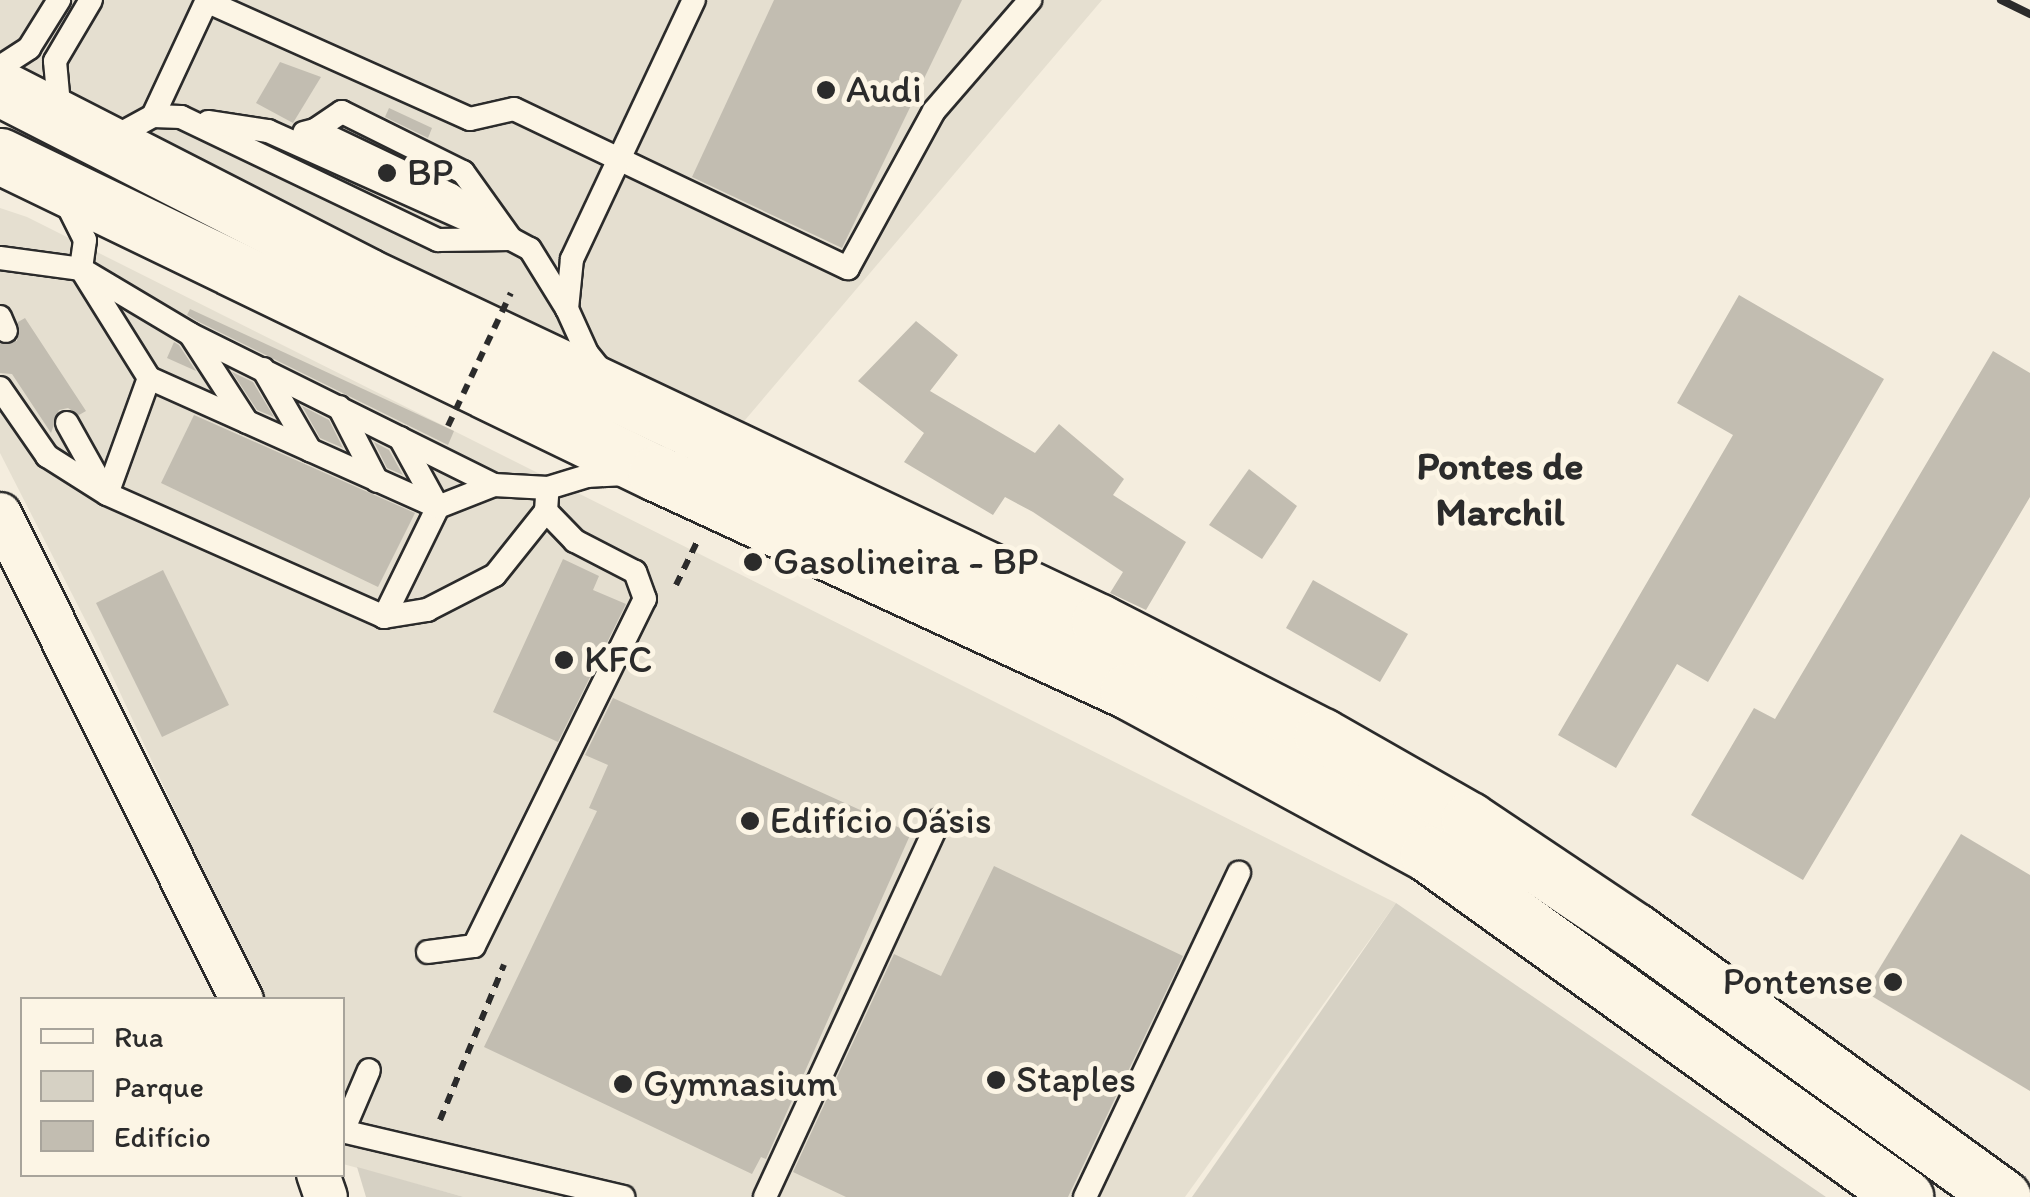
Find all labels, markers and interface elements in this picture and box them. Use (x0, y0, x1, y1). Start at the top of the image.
place label: Audi (846, 67, 922, 113)
marker: Audi (815, 79, 837, 101)
place label: BP (407, 150, 453, 196)
marker: BP (376, 162, 398, 184)
district label: Pontes de Marchil (1417, 441, 1583, 535)
place label: Gasolineira - BP (773, 539, 1038, 585)
marker: Gasolineira - BP (742, 551, 764, 573)
place label: KFC (584, 637, 652, 683)
marker: KFC (553, 649, 575, 671)
place label: Edifício Oásis (770, 798, 992, 844)
marker: Edifício Oásis (739, 810, 761, 832)
place label: Pontense (1722, 959, 1873, 1005)
marker: Pontense (1882, 971, 1904, 993)
legend (20, 997, 345, 1177)
text: Rua (114, 1018, 163, 1055)
place label: Staples (1016, 1057, 1136, 1103)
place label: Gymnasium (643, 1061, 837, 1107)
text: Parque (114, 1068, 204, 1105)
marker: Staples (985, 1069, 1007, 1091)
marker: Gymnasium (612, 1073, 634, 1095)
text: Edifício (114, 1118, 211, 1155)

